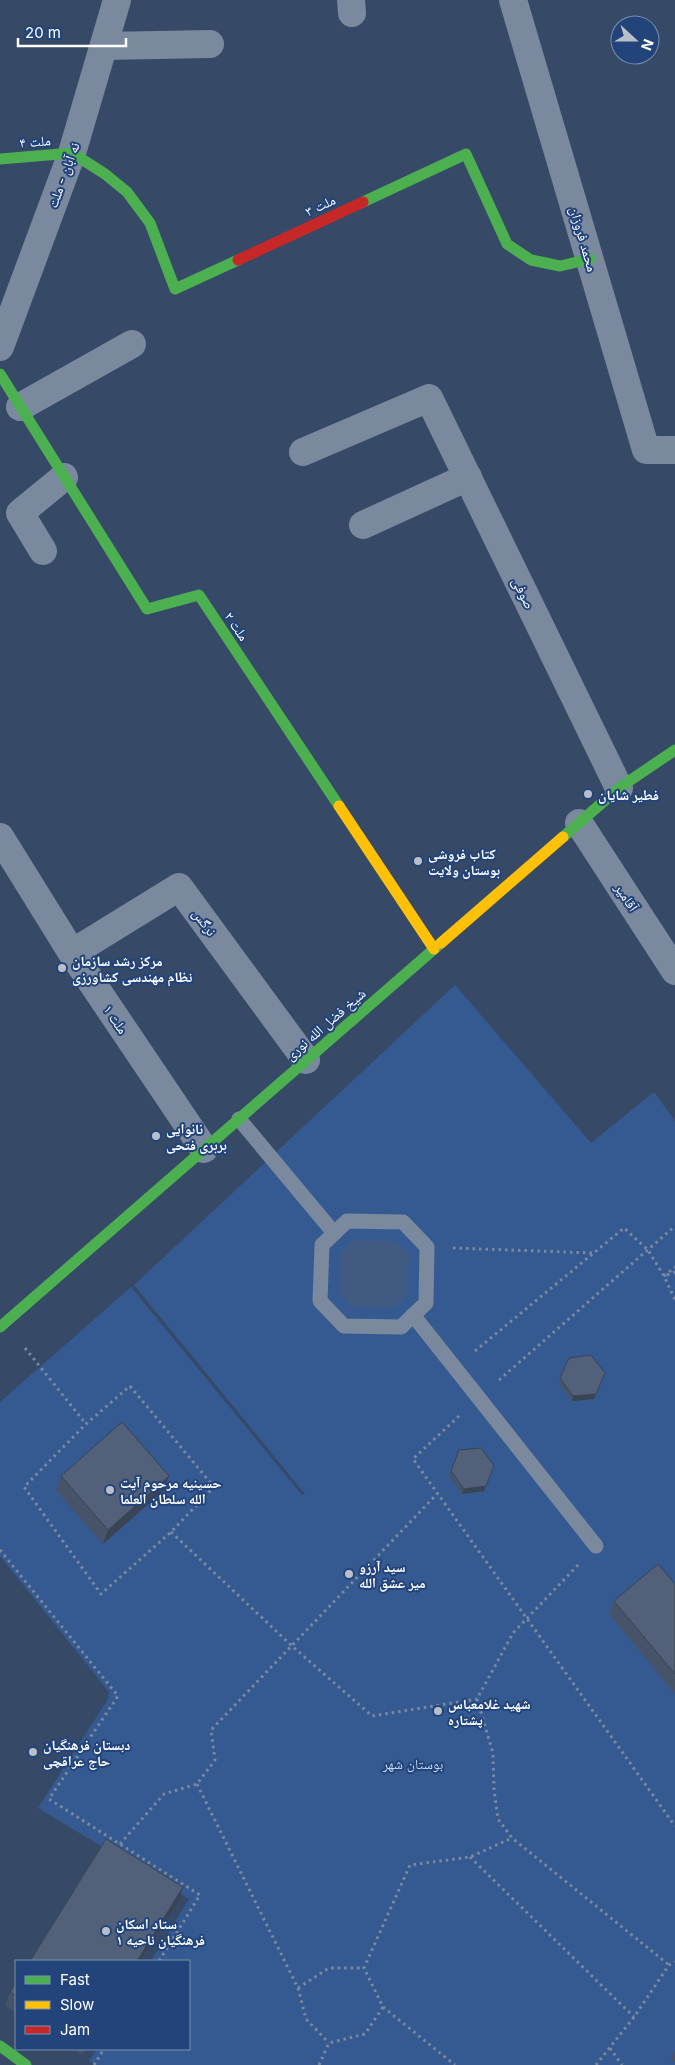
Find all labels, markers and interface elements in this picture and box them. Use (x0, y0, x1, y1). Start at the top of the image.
scale bar (18, 15, 125, 47)
north arrow (610, 15, 660, 65)
text: 20 m (25, 23, 61, 42)
text: N (638, 37, 657, 53)
street label: ملت ۴ (19, 131, 51, 151)
street label: نه آبان - ملت (43, 140, 84, 210)
street label: ملت ۳ (302, 191, 338, 219)
street label: محمد فروزان (566, 204, 601, 274)
street label: صوفی (508, 574, 539, 612)
street label: ملت ۲ (221, 608, 253, 644)
place label: فطیر شایان (598, 786, 659, 804)
marker: فطیر شایان (582, 788, 594, 800)
place label: کتاب فروشی بوستان ولایت (428, 845, 500, 879)
marker: کتاب فروشی بوستان ولایت (412, 855, 424, 867)
street label: آقامیر (610, 879, 642, 915)
street label: نرگس (189, 905, 221, 940)
place label: مرکز رشد سازمان نظام مهندسی کشاورزی (72, 952, 193, 987)
marker: مرکز رشد سازمان نظام مهندسی کشاورزی (56, 962, 68, 974)
street label: شیخ فضل الله نوری (281, 984, 370, 1065)
street label: ملت ۱ (100, 1001, 132, 1037)
place label: نانوایی بربری فتحی (166, 1120, 227, 1154)
marker: نانوایی بربری فتحی (150, 1130, 162, 1142)
place label: حسینیه مرحوم آیت الله سلطان العلما (120, 1474, 221, 1508)
marker: حسینیه مرحوم آیت الله سلطان العلما (104, 1484, 116, 1496)
place label: سید آرزو میر عشق الله (359, 1558, 426, 1592)
marker: سید آرزو میر عشق الله (343, 1568, 355, 1580)
place label: شهید غلامعباس پشتاره (448, 1695, 531, 1729)
marker: شهید غلامعباس پشتاره (432, 1705, 444, 1717)
place label: دبستان فرهنگیان حاج عراقچی (43, 1736, 130, 1770)
marker: دبستان فرهنگیان حاج عراقچی (27, 1746, 39, 1758)
park label: بوستان شهر (382, 1755, 443, 1773)
place label: ستاد اسکان فرهنگیان ناحیه ۱ (116, 1915, 205, 1949)
marker: ستاد اسکان فرهنگیان ناحیه ۱ (100, 1925, 112, 1937)
legend (15, 1960, 190, 2050)
text: Fast (60, 1970, 90, 1989)
text: Slow (60, 1995, 94, 2014)
text: Jam (60, 2020, 90, 2039)

